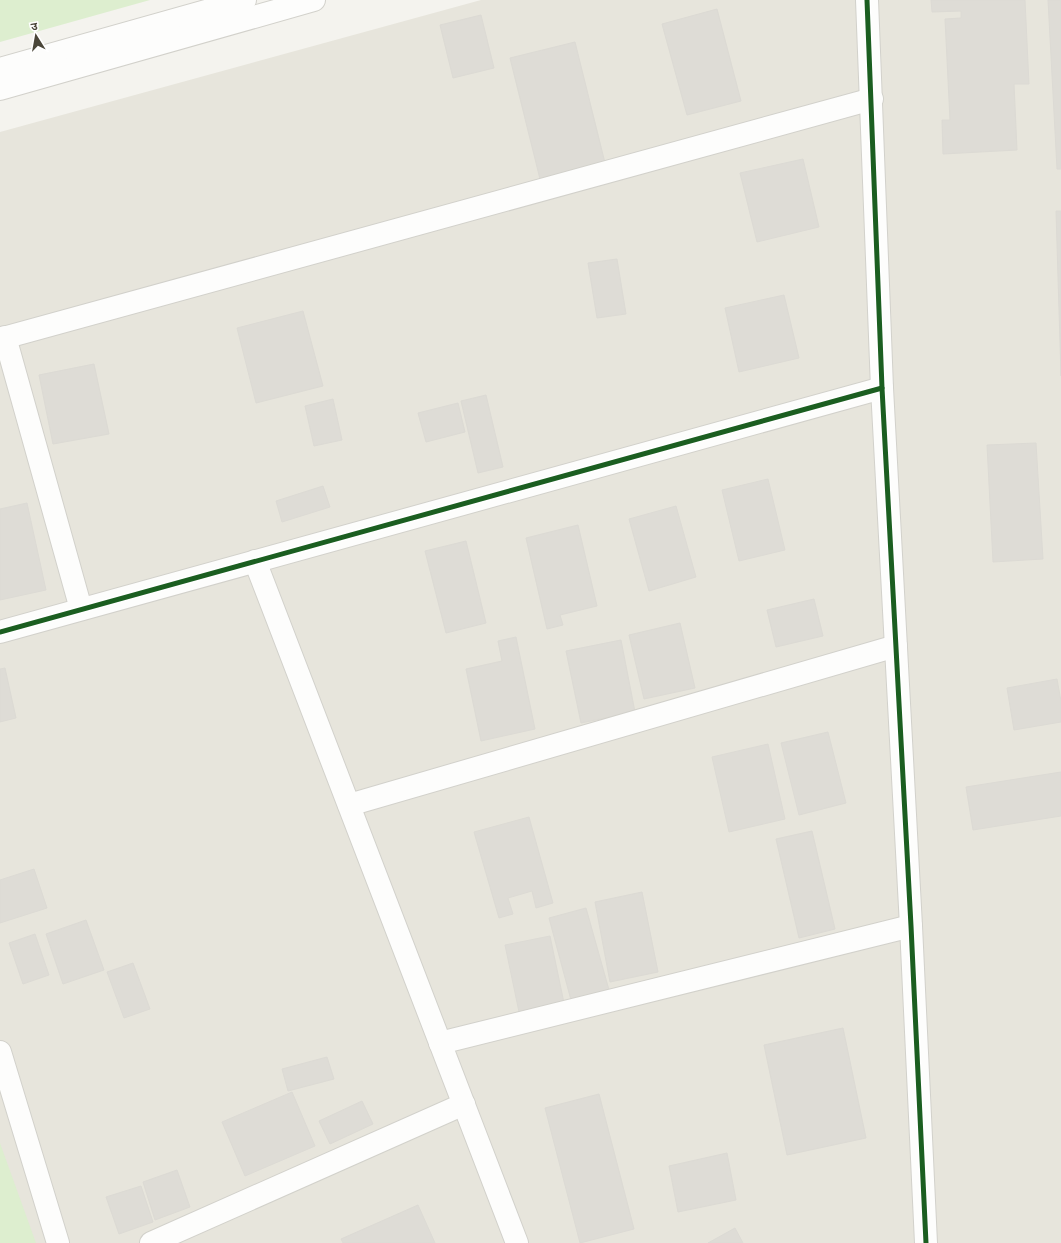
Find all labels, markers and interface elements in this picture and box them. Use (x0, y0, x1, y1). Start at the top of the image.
north arrow (16, 16, 56, 56)
text: उ (30, 20, 39, 34)

